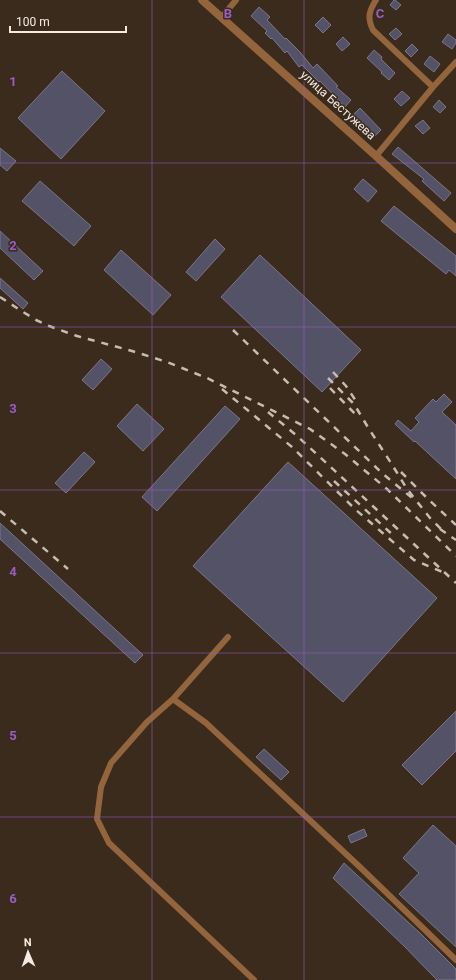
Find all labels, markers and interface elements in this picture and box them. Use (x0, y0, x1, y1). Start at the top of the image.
text: B (224, 6, 232, 21)
text: C (376, 6, 385, 21)
scale bar (10, 8, 126, 34)
text: 100 m (16, 15, 50, 29)
street label: улица Бестужева (297, 68, 379, 142)
text: 1 (9, 74, 17, 89)
text: 2 (9, 238, 17, 253)
text: 3 (9, 401, 17, 416)
text: 4 (9, 564, 17, 579)
text: 5 (9, 728, 17, 743)
text: 6 (9, 891, 17, 906)
north arrow (8, 932, 48, 972)
text: N (24, 936, 32, 949)

